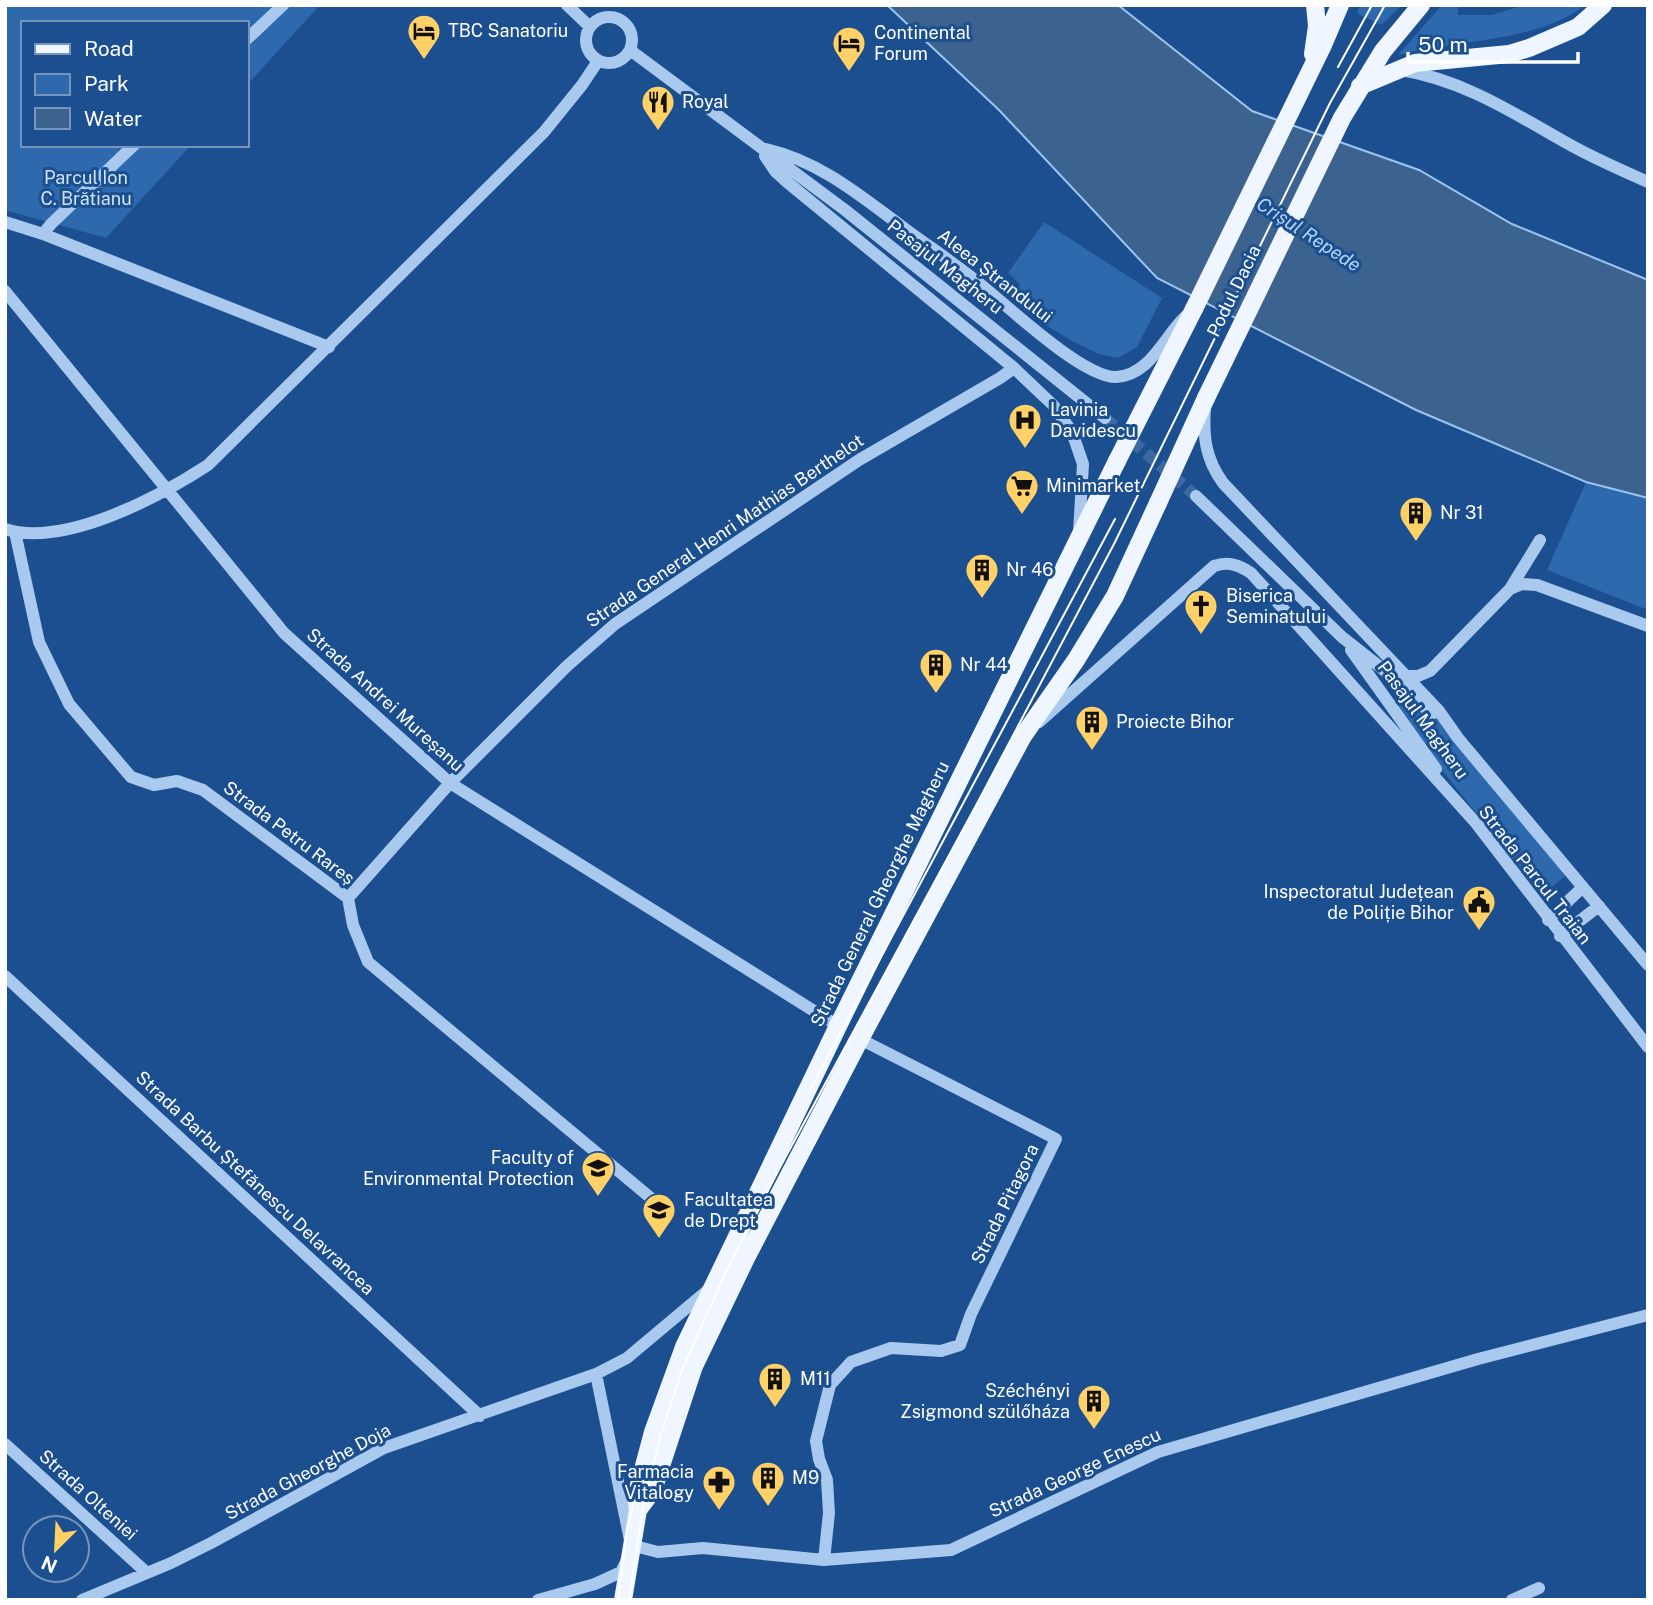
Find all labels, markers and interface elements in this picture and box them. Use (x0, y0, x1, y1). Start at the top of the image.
hotel icon: TBC Sanatoriu (405, 12, 443, 61)
place label: TBC Sanatoriu (448, 20, 568, 41)
legend (21, 21, 248, 147)
scale bar (1408, 21, 1578, 65)
place label: Continental Forum (874, 22, 971, 64)
hotel icon: Continental Forum (830, 24, 868, 73)
text: 50 m (1418, 32, 1468, 57)
text: Road (84, 36, 134, 61)
text: Park (84, 71, 129, 96)
restaurant icon: Royal (639, 83, 677, 132)
place label: Royal (682, 91, 729, 112)
text: Water (84, 106, 142, 131)
park label: Parcul Ion C. Brătianu (40, 167, 132, 209)
water label: Crișul Repede (1253, 192, 1365, 276)
street label: Pasajul Magheru (883, 215, 1007, 318)
street label: Aleea Ștrandului (934, 224, 1057, 327)
street label: Podul Dacia (1202, 242, 1265, 340)
place label: Lavinia Davidescu (1050, 399, 1136, 441)
hospital icon: Lavinia Davidescu (1006, 401, 1044, 450)
street label: Strada General Henri Mathias Berthelot (582, 430, 867, 632)
supermarket icon: Minimarket (1003, 467, 1041, 516)
place label: Minimarket (1046, 475, 1140, 496)
building icon: Nr 31 (1397, 494, 1435, 543)
place label: Nr 31 (1440, 502, 1484, 523)
building icon: Nr 46 (963, 551, 1001, 600)
place label: Nr 46 (1006, 559, 1054, 580)
place label: Biserica Seminatului (1226, 585, 1326, 627)
church icon: Biserica Seminatului (1182, 587, 1220, 636)
street label: Strada Andrei Mureșanu (303, 624, 468, 776)
building icon: Nr 44 (917, 646, 955, 695)
place label: Nr 44 (960, 654, 1008, 675)
street label: Pasajul Magheru (1374, 657, 1473, 783)
building icon: Proiecte Bihor (1073, 703, 1111, 752)
place label: Proiecte Bihor (1116, 711, 1234, 732)
street label: Strada General Gheorghe Magheru (806, 758, 953, 1030)
street label: Strada Petru Rareș (220, 777, 359, 889)
street label: Strada Parcul Traian (1475, 801, 1596, 948)
place label: Inspectoratul Județean de Poliție Bihor (1264, 881, 1454, 923)
public building icon: Inspectoratul Județean de Poliție Bihor (1460, 883, 1498, 932)
street label: Strada Barbu Ștefănescu Delavrancea (132, 1066, 379, 1299)
street label: Strada Pitagora (966, 1140, 1043, 1267)
place label: Faculty of Environmental Protection (363, 1147, 574, 1189)
school or university icon: Faculty of Environmental Protection (579, 1149, 617, 1198)
place label: Facultatea de Drept (684, 1189, 773, 1231)
school or university icon: Facultatea de Drept (640, 1191, 678, 1240)
building icon: M11 (756, 1360, 794, 1409)
place label: M11 (800, 1368, 831, 1389)
place label: Széchényi Zsigmond szülőháza (900, 1380, 1070, 1422)
building icon: Széchényi Zsigmond szülőháza (1075, 1382, 1113, 1431)
street label: Strada Gheorghe Doja (221, 1419, 394, 1524)
street label: Strada George Enescu (986, 1424, 1164, 1522)
street label: Strada Olteniei (35, 1445, 142, 1544)
building icon: M9 (749, 1459, 787, 1508)
place label: Farmacia Vitalogy (617, 1461, 694, 1503)
pharmacy icon: Farmacia Vitalogy (700, 1463, 738, 1512)
place label: M9 (792, 1467, 819, 1488)
north arrow (21, 1514, 91, 1584)
text: N (38, 1551, 60, 1578)

